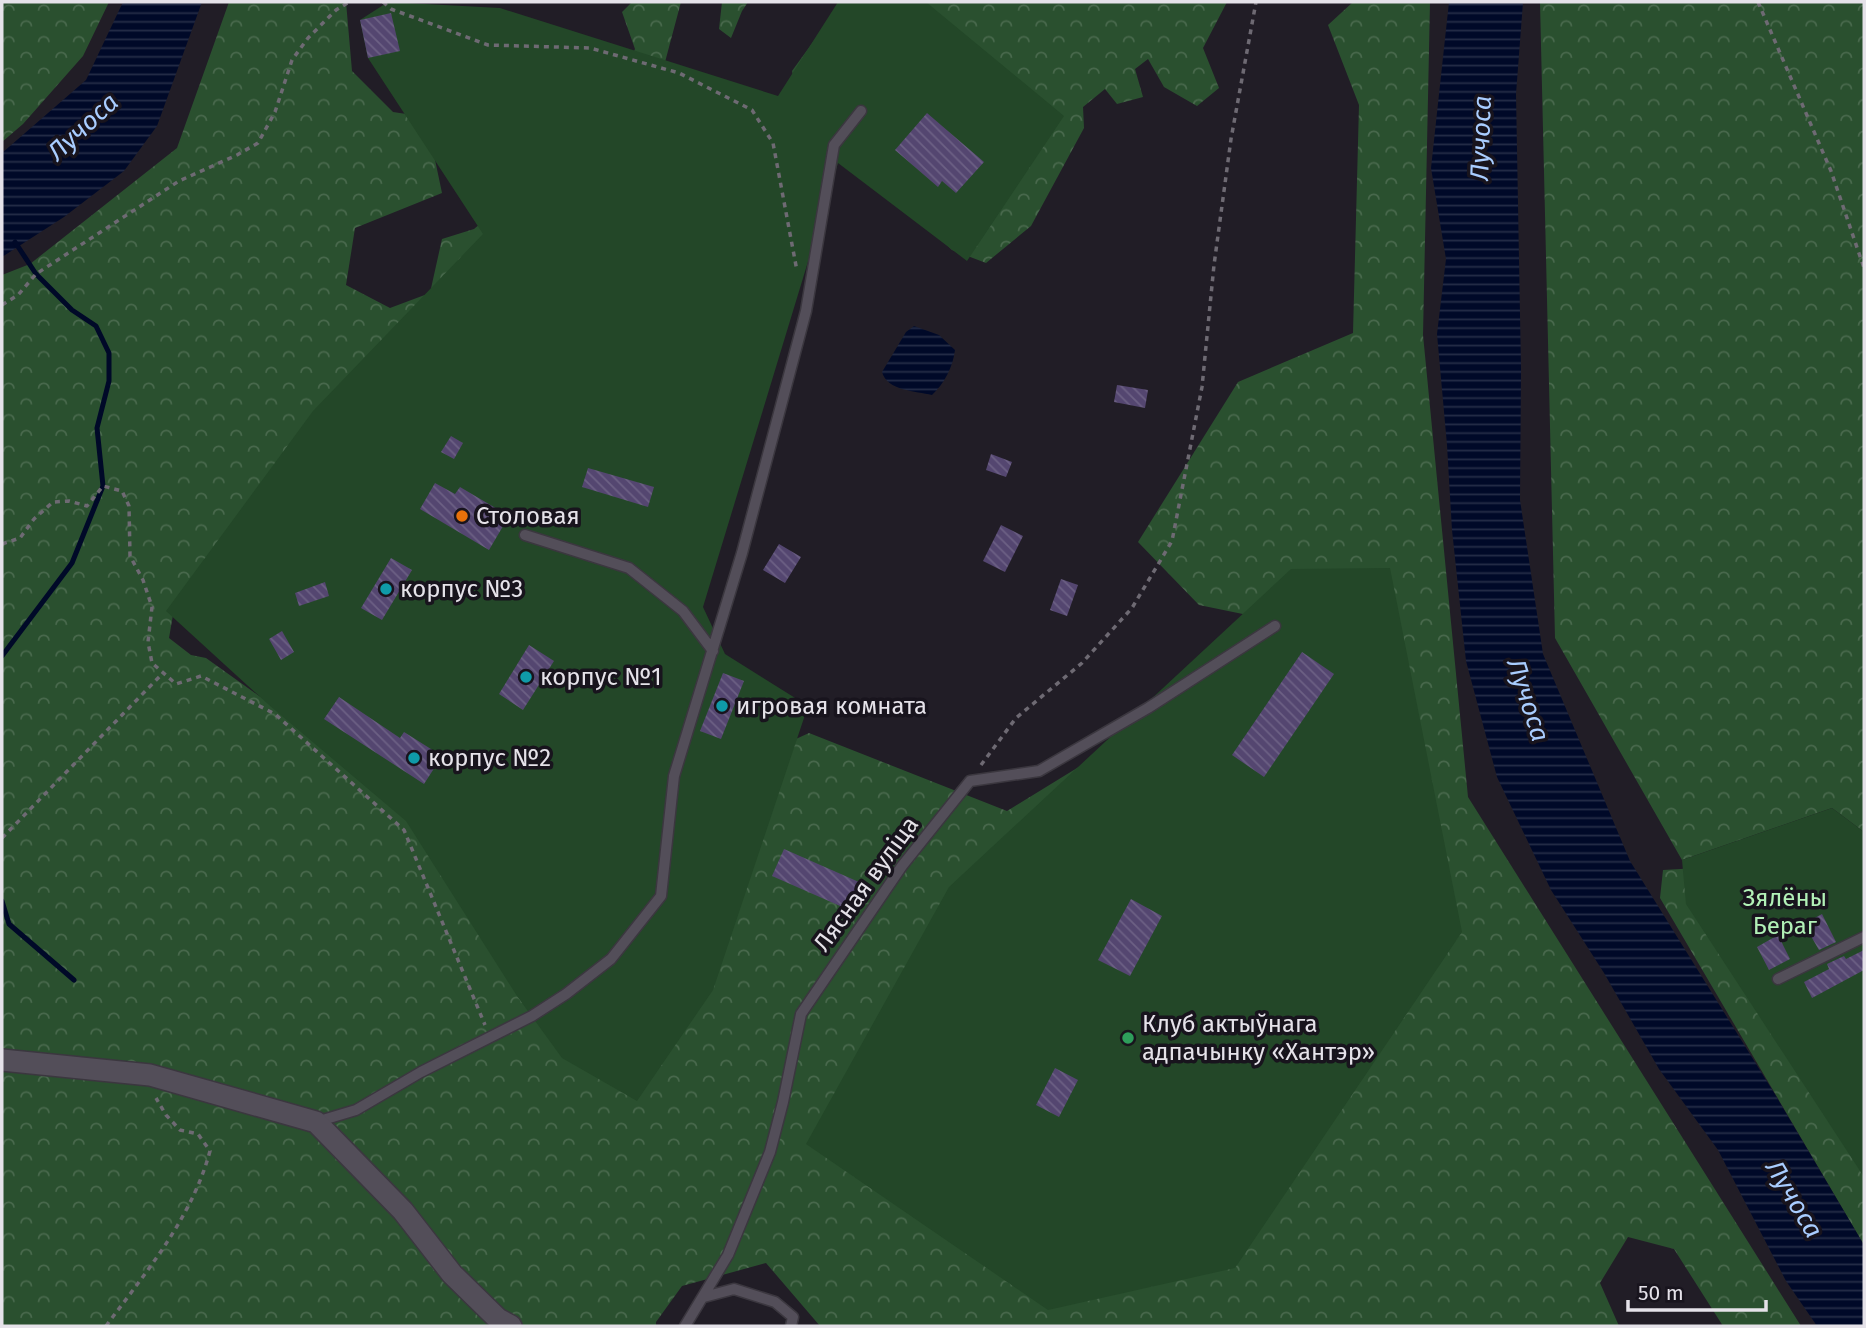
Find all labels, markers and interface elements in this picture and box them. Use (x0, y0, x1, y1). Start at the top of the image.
water label: Лучоса (40, 87, 125, 168)
water label: Лучоса (1464, 95, 1498, 182)
place label: Столовая (476, 502, 580, 530)
marker: Столовая (454, 508, 470, 524)
place label: корпус №3 (400, 575, 523, 603)
marker: корпус №3 (378, 581, 394, 597)
water label: Лучоса (1500, 654, 1556, 745)
place label: корпус №1 (540, 663, 662, 691)
marker: корпус №1 (518, 669, 534, 685)
place label: игровая комната (736, 692, 927, 720)
marker: игровая комната (714, 698, 730, 714)
place label: корпус №2 (428, 744, 551, 772)
marker: корпус №2 (406, 750, 422, 766)
street label: Лясная вуліца (808, 811, 924, 957)
park label: Зялёны Бераг (1743, 884, 1827, 940)
place label: Клуб актыўнага адпачынку «Хантэр» (1142, 1010, 1375, 1066)
marker: Клуб актыўнага адпачынку «Хантэр» (1120, 1030, 1136, 1046)
water label: Лучоса (1758, 1154, 1829, 1244)
scale bar (1628, 1268, 1766, 1312)
text: 50 m (1638, 1280, 1684, 1306)

